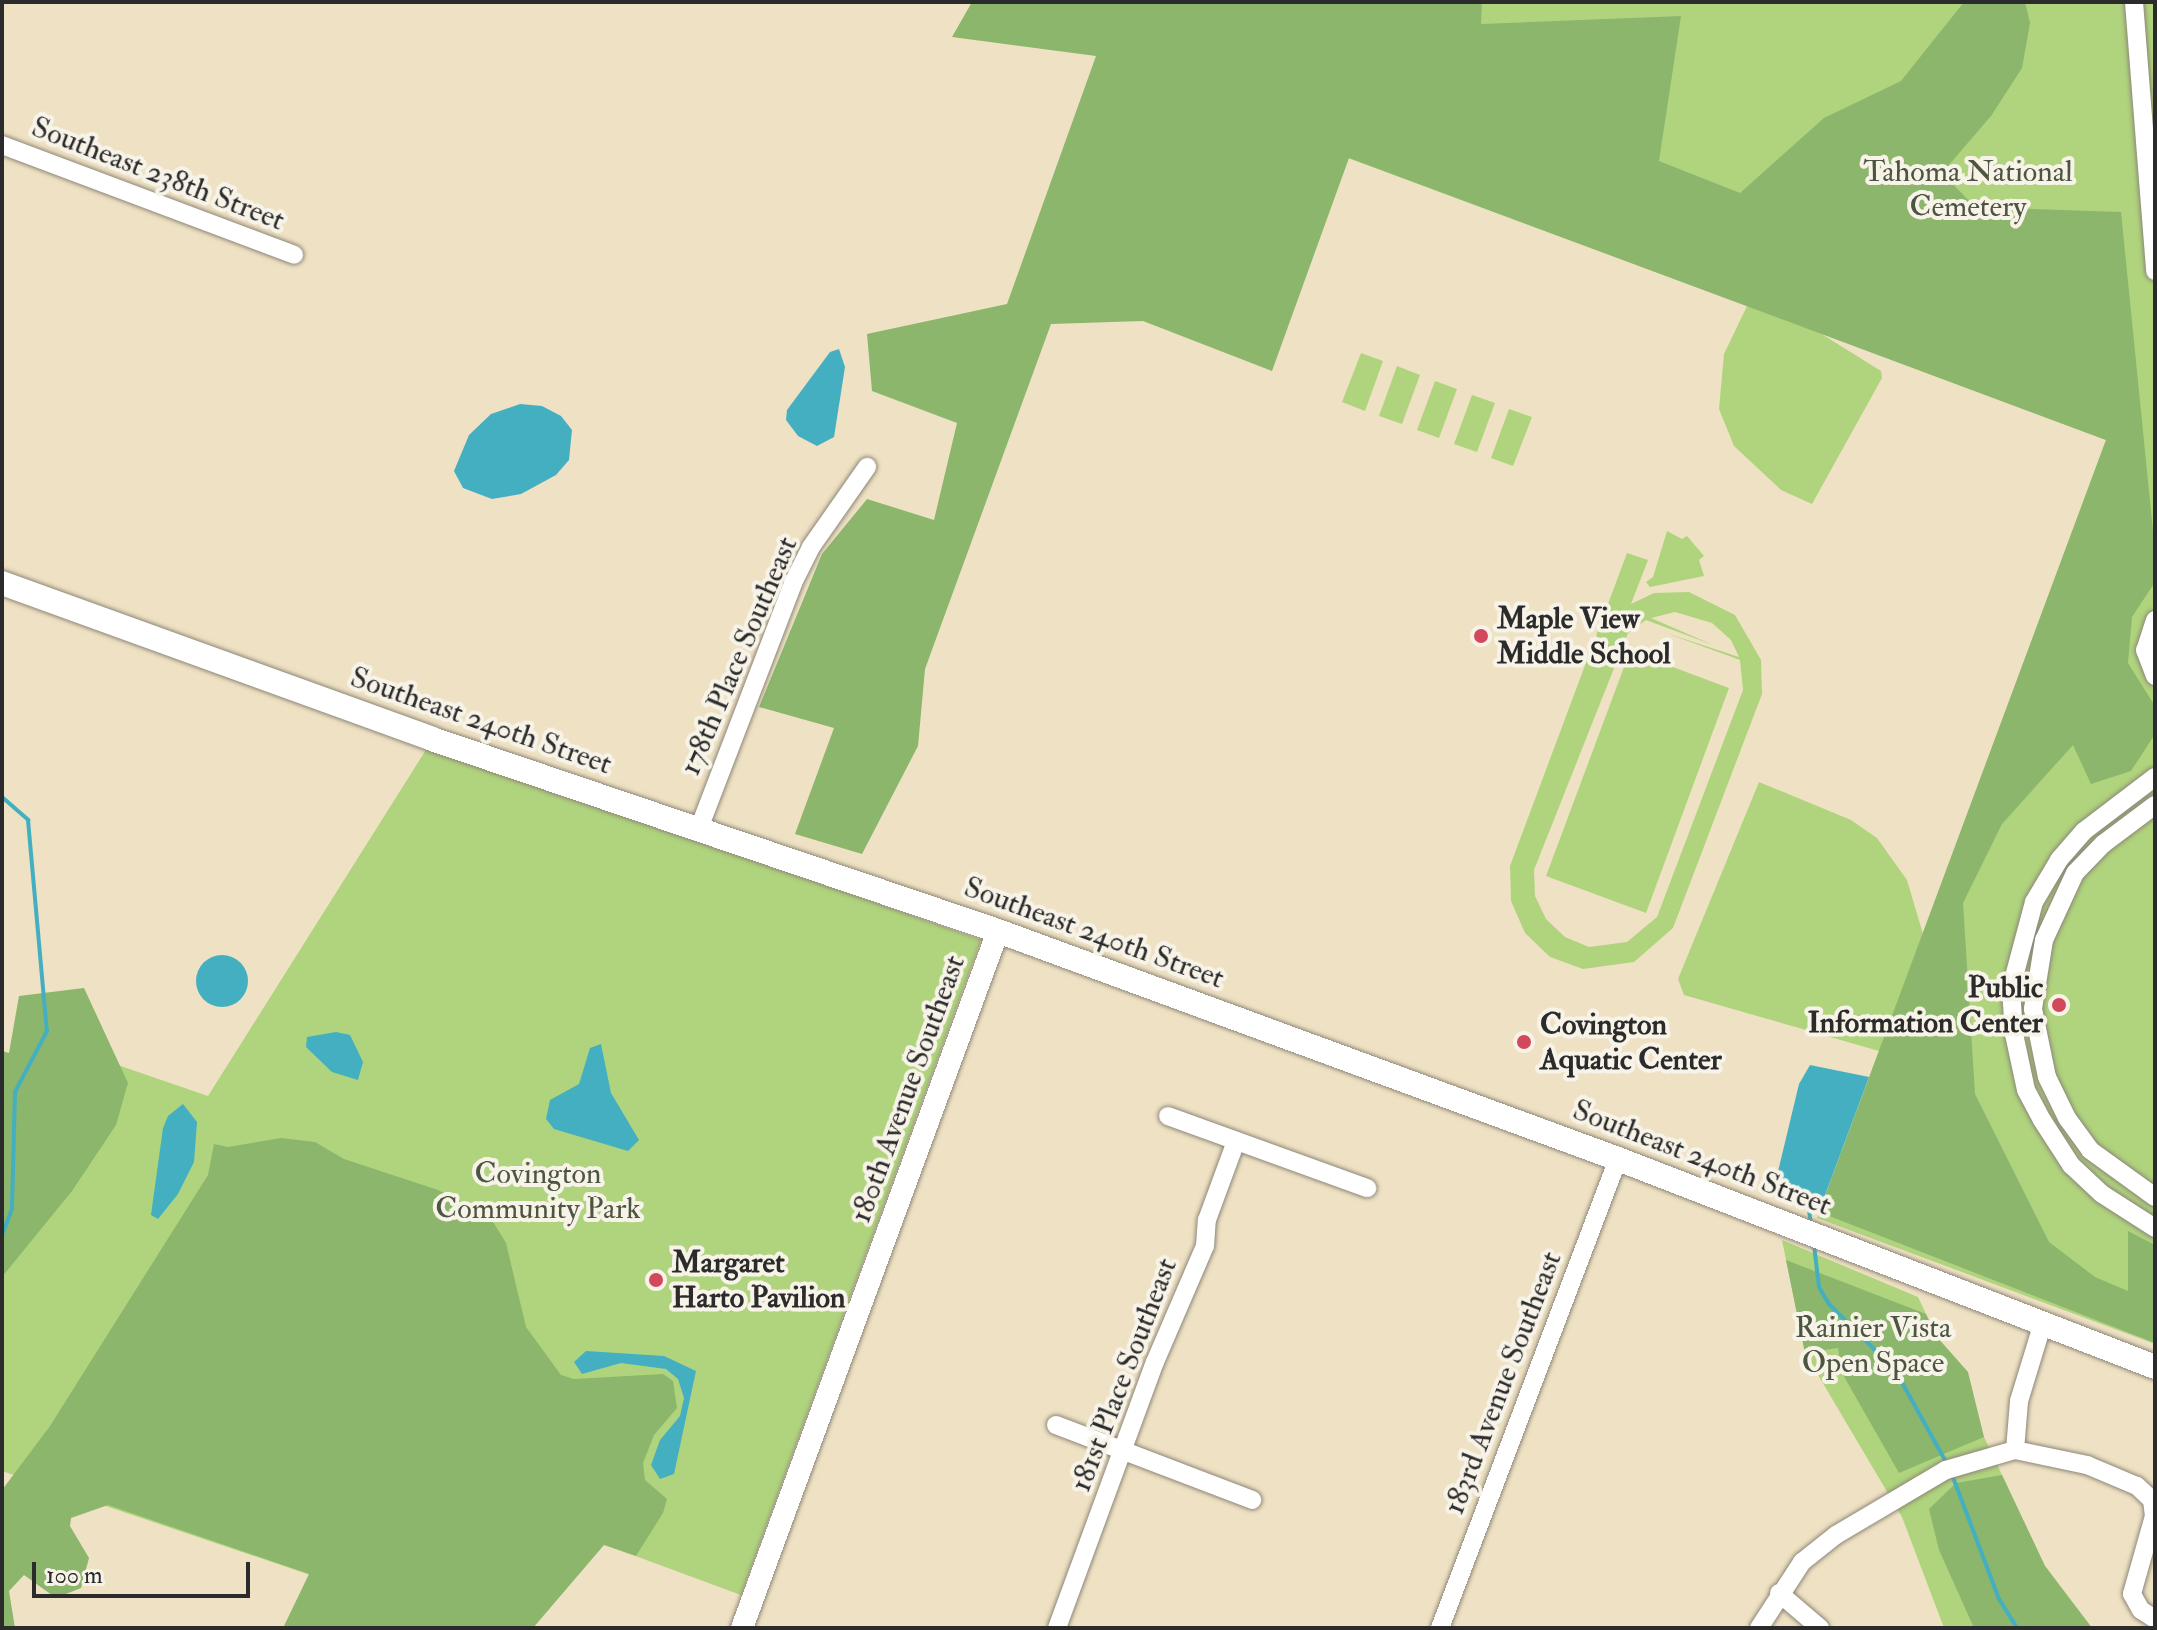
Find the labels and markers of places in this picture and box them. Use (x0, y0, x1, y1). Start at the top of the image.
place label: Maple View Middle School (1497, 601, 1671, 672)
marker: Maple View Middle School (1472, 627, 1490, 645)
place label: Public Information Center (1808, 970, 2043, 1040)
marker: Public Information Center (2050, 996, 2068, 1014)
place label: Covington Aquatic Center (1540, 1007, 1722, 1078)
marker: Covington Aquatic Center (1515, 1033, 1533, 1051)
place label: Margaret Harto Pavilion (672, 1245, 846, 1316)
marker: Margaret Harto Pavilion (647, 1271, 665, 1289)

